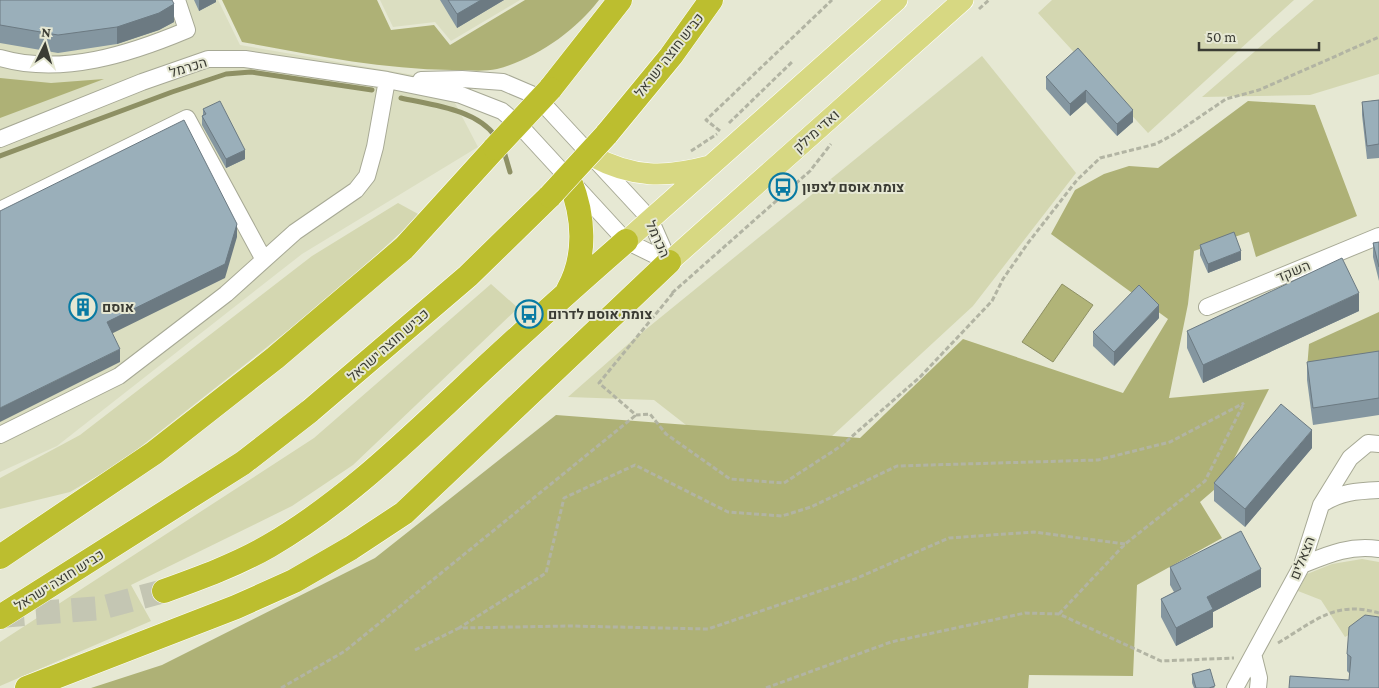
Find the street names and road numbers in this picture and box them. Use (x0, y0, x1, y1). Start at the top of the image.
street label: כביש חוצה ישראל (631, 10, 707, 100)
street label: הכרמל (167, 54, 209, 80)
street label: ואדי מילק (790, 106, 842, 156)
street label: הכרמל (643, 218, 673, 260)
street label: השקד (1274, 257, 1312, 285)
street label: כביש חוצה ישראל (344, 305, 432, 385)
street label: הצאלים (1286, 534, 1318, 582)
street label: כביש חוצה ישראל (11, 546, 107, 614)

